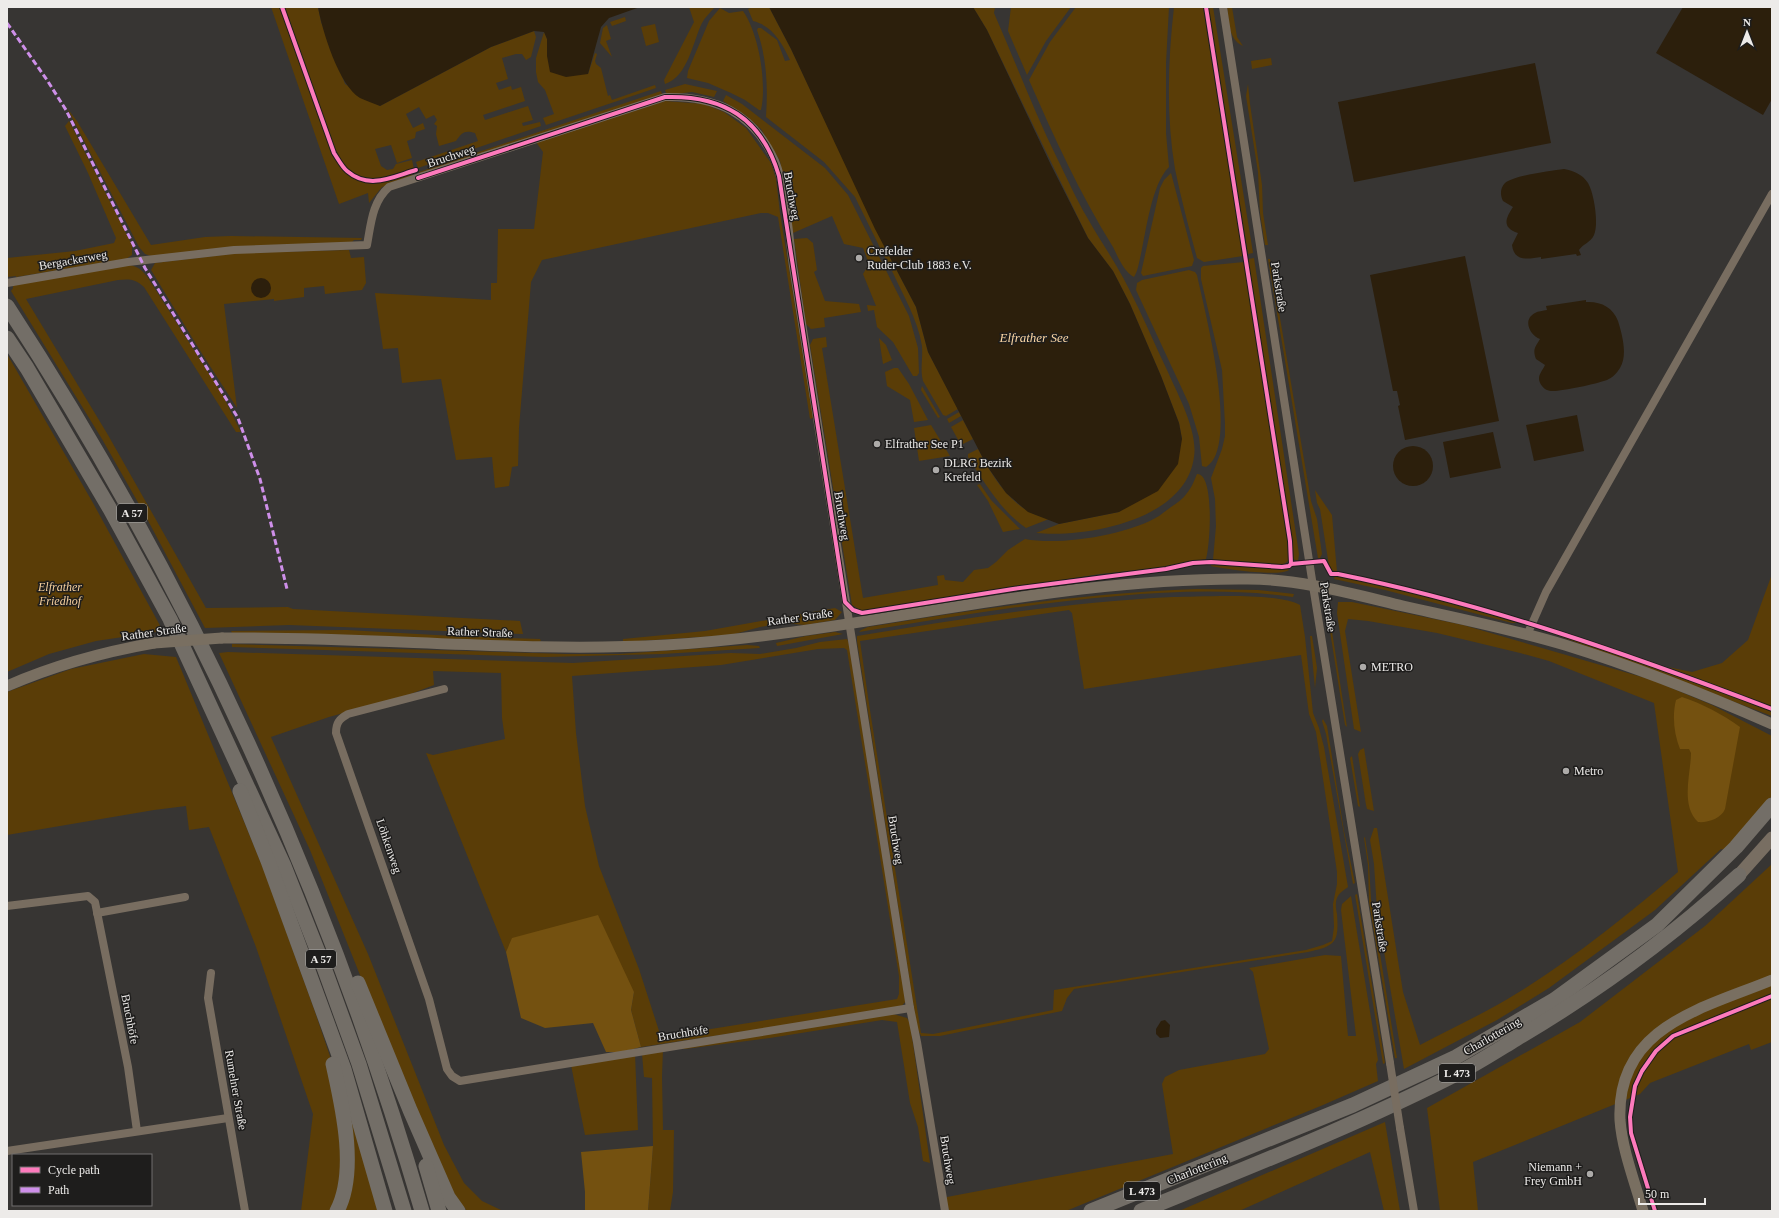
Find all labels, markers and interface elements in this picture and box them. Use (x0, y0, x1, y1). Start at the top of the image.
north arrow (1727, 12, 1767, 52)
text: N (1743, 16, 1751, 28)
street label: Bruchweg (425, 142, 477, 170)
street label: Bruchweg (781, 170, 803, 222)
place label: Crefelder Ruder-Club 1883 e.V. (867, 244, 972, 272)
street label: Bergackerweg (38, 247, 108, 273)
marker: Crefelder Ruder-Club 1883 e.V. (854, 253, 864, 263)
street label: Parkstraße (1268, 261, 1290, 313)
water label: Elfrather See (999, 330, 1069, 345)
place label: Elfrather See P1 (885, 437, 964, 451)
marker: Elfrather See P1 (872, 439, 882, 449)
place label: DLRG Bezirk Krefeld (944, 456, 1012, 484)
marker: DLRG Bezirk Krefeld (931, 465, 941, 475)
street label: Bruchweg (831, 491, 853, 541)
road number: A 57 (117, 504, 147, 522)
park label: Elfrather Friedhof (37, 580, 83, 608)
street label: Parkstraße (1317, 581, 1339, 633)
street label: Rather Straße (767, 605, 833, 629)
street label: Rather Straße (121, 620, 187, 644)
street label: Rather Straße (447, 624, 513, 640)
place label: METRO (1371, 660, 1413, 674)
marker: METRO (1358, 662, 1368, 672)
place label: Metro (1574, 764, 1603, 778)
marker: Metro (1561, 766, 1571, 776)
street label: Bruchweg (885, 815, 907, 865)
street label: Löhkenweg (373, 817, 405, 875)
street label: Parkstraße (1369, 901, 1391, 953)
road number: A 57 (306, 950, 336, 968)
street label: Bruchhöfe (118, 993, 142, 1045)
street label: Charlottering (1461, 1014, 1523, 1058)
street label: Bruchhöfe (657, 1022, 709, 1044)
street label: Rumelner Straße (222, 1049, 250, 1131)
road number: L 473 (1439, 1064, 1475, 1082)
street label: Bruchweg (937, 1135, 959, 1185)
street label: Charlottering (1165, 1151, 1229, 1187)
legend (12, 1154, 152, 1206)
place label: Niemann + Frey GmbH (1524, 1160, 1582, 1188)
text: Cycle path (48, 1163, 100, 1177)
marker: Niemann + Frey GmbH (1585, 1169, 1595, 1179)
scale bar (1639, 1180, 1705, 1206)
road number: L 473 (1124, 1182, 1160, 1200)
text: Path (48, 1183, 69, 1197)
text: 50 m (1645, 1187, 1670, 1201)

